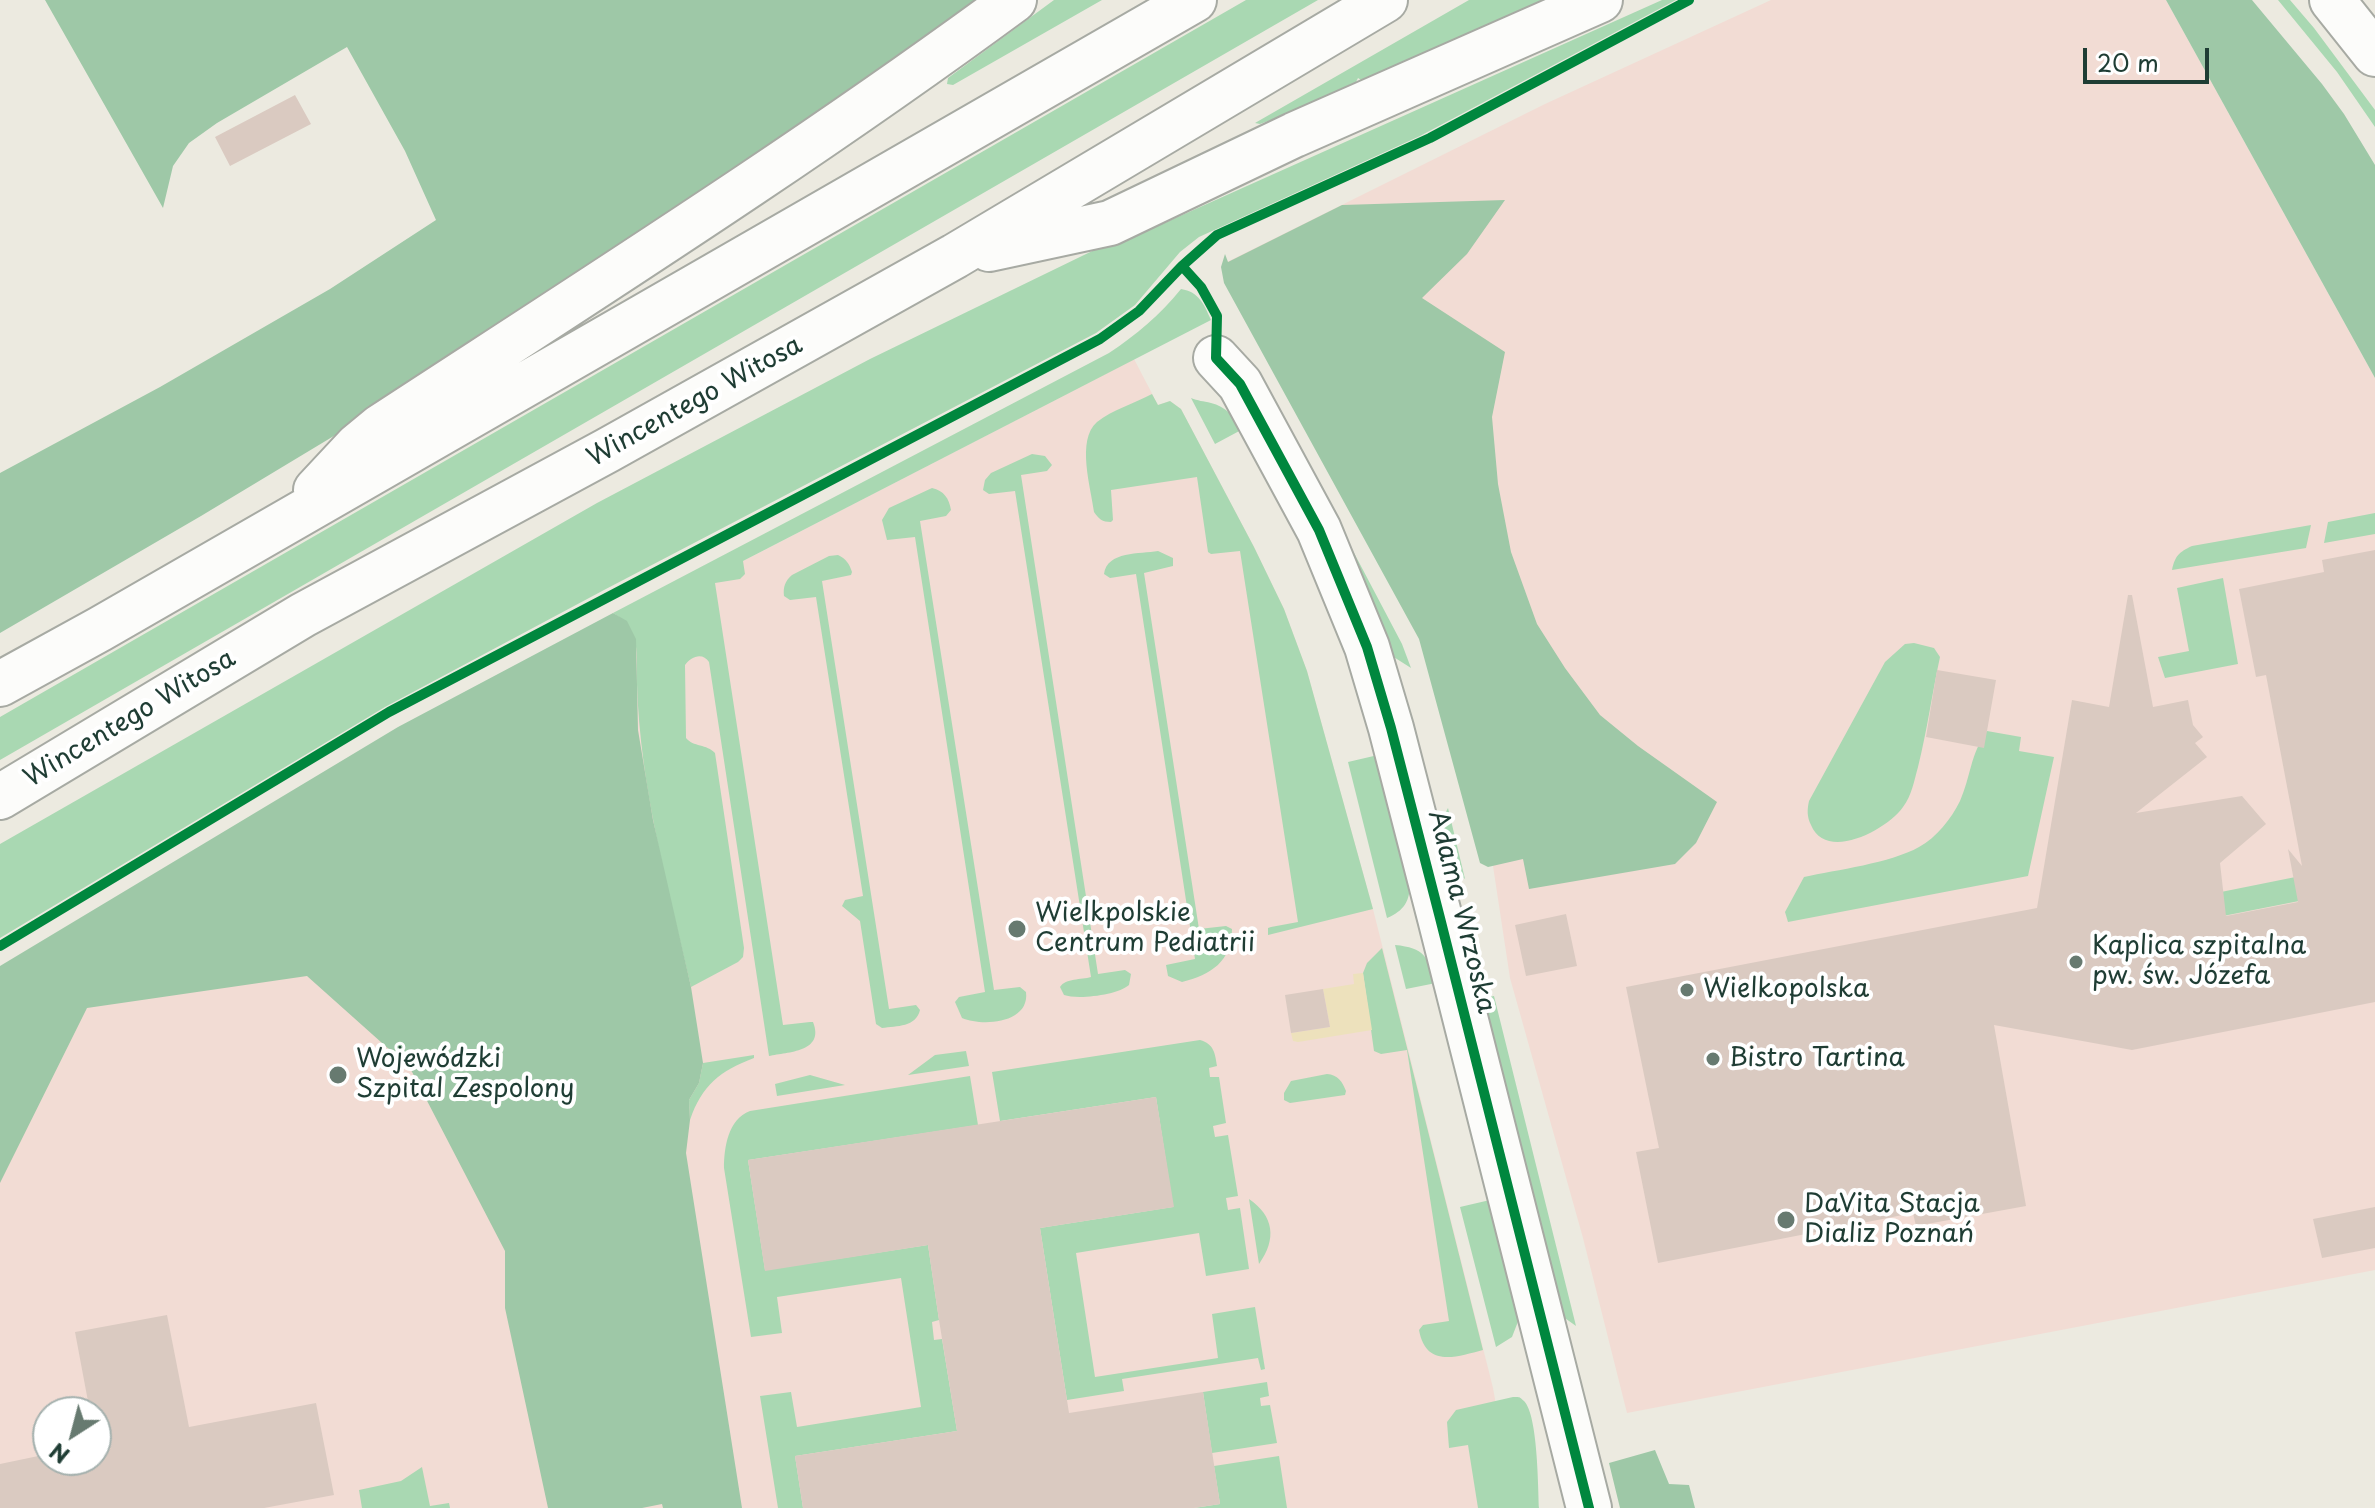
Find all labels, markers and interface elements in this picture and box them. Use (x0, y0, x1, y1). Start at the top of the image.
scale bar (2087, 32, 2213, 82)
text: 20 m (2097, 44, 2159, 80)
street label: Wincentego Witosa (582, 330, 808, 474)
street label: Wincentego Witosa (19, 644, 241, 794)
street label: Adama Wrzoska (1421, 807, 1501, 1017)
place label: Wielkpolskie Centrum Pediatrii (1035, 898, 1255, 960)
marker: Wielkpolskie Centrum Pediatrii (1006, 918, 1028, 940)
place label: Kaplica szpitalna pw. św. Józefa (2092, 931, 2306, 992)
marker: Kaplica szpitalna pw. św. Józefa (2067, 953, 2085, 971)
place label: Wielkopolska (1703, 974, 1869, 1006)
marker: Wielkopolska (1678, 981, 1696, 999)
place label: Bistro Tartina (1729, 1043, 1905, 1075)
place label: Wojewódzki Szpital Zespolony (356, 1044, 574, 1106)
marker: Bistro Tartina (1704, 1050, 1722, 1068)
marker: Wojewódzki Szpital Zespolony (327, 1064, 349, 1086)
place label: DaVita Stacja Dializ Poznań (1804, 1189, 1980, 1250)
marker: DaVita Stacja Dializ Poznań (1775, 1209, 1797, 1231)
north arrow (32, 1396, 112, 1476)
text: N (42, 1436, 76, 1473)

